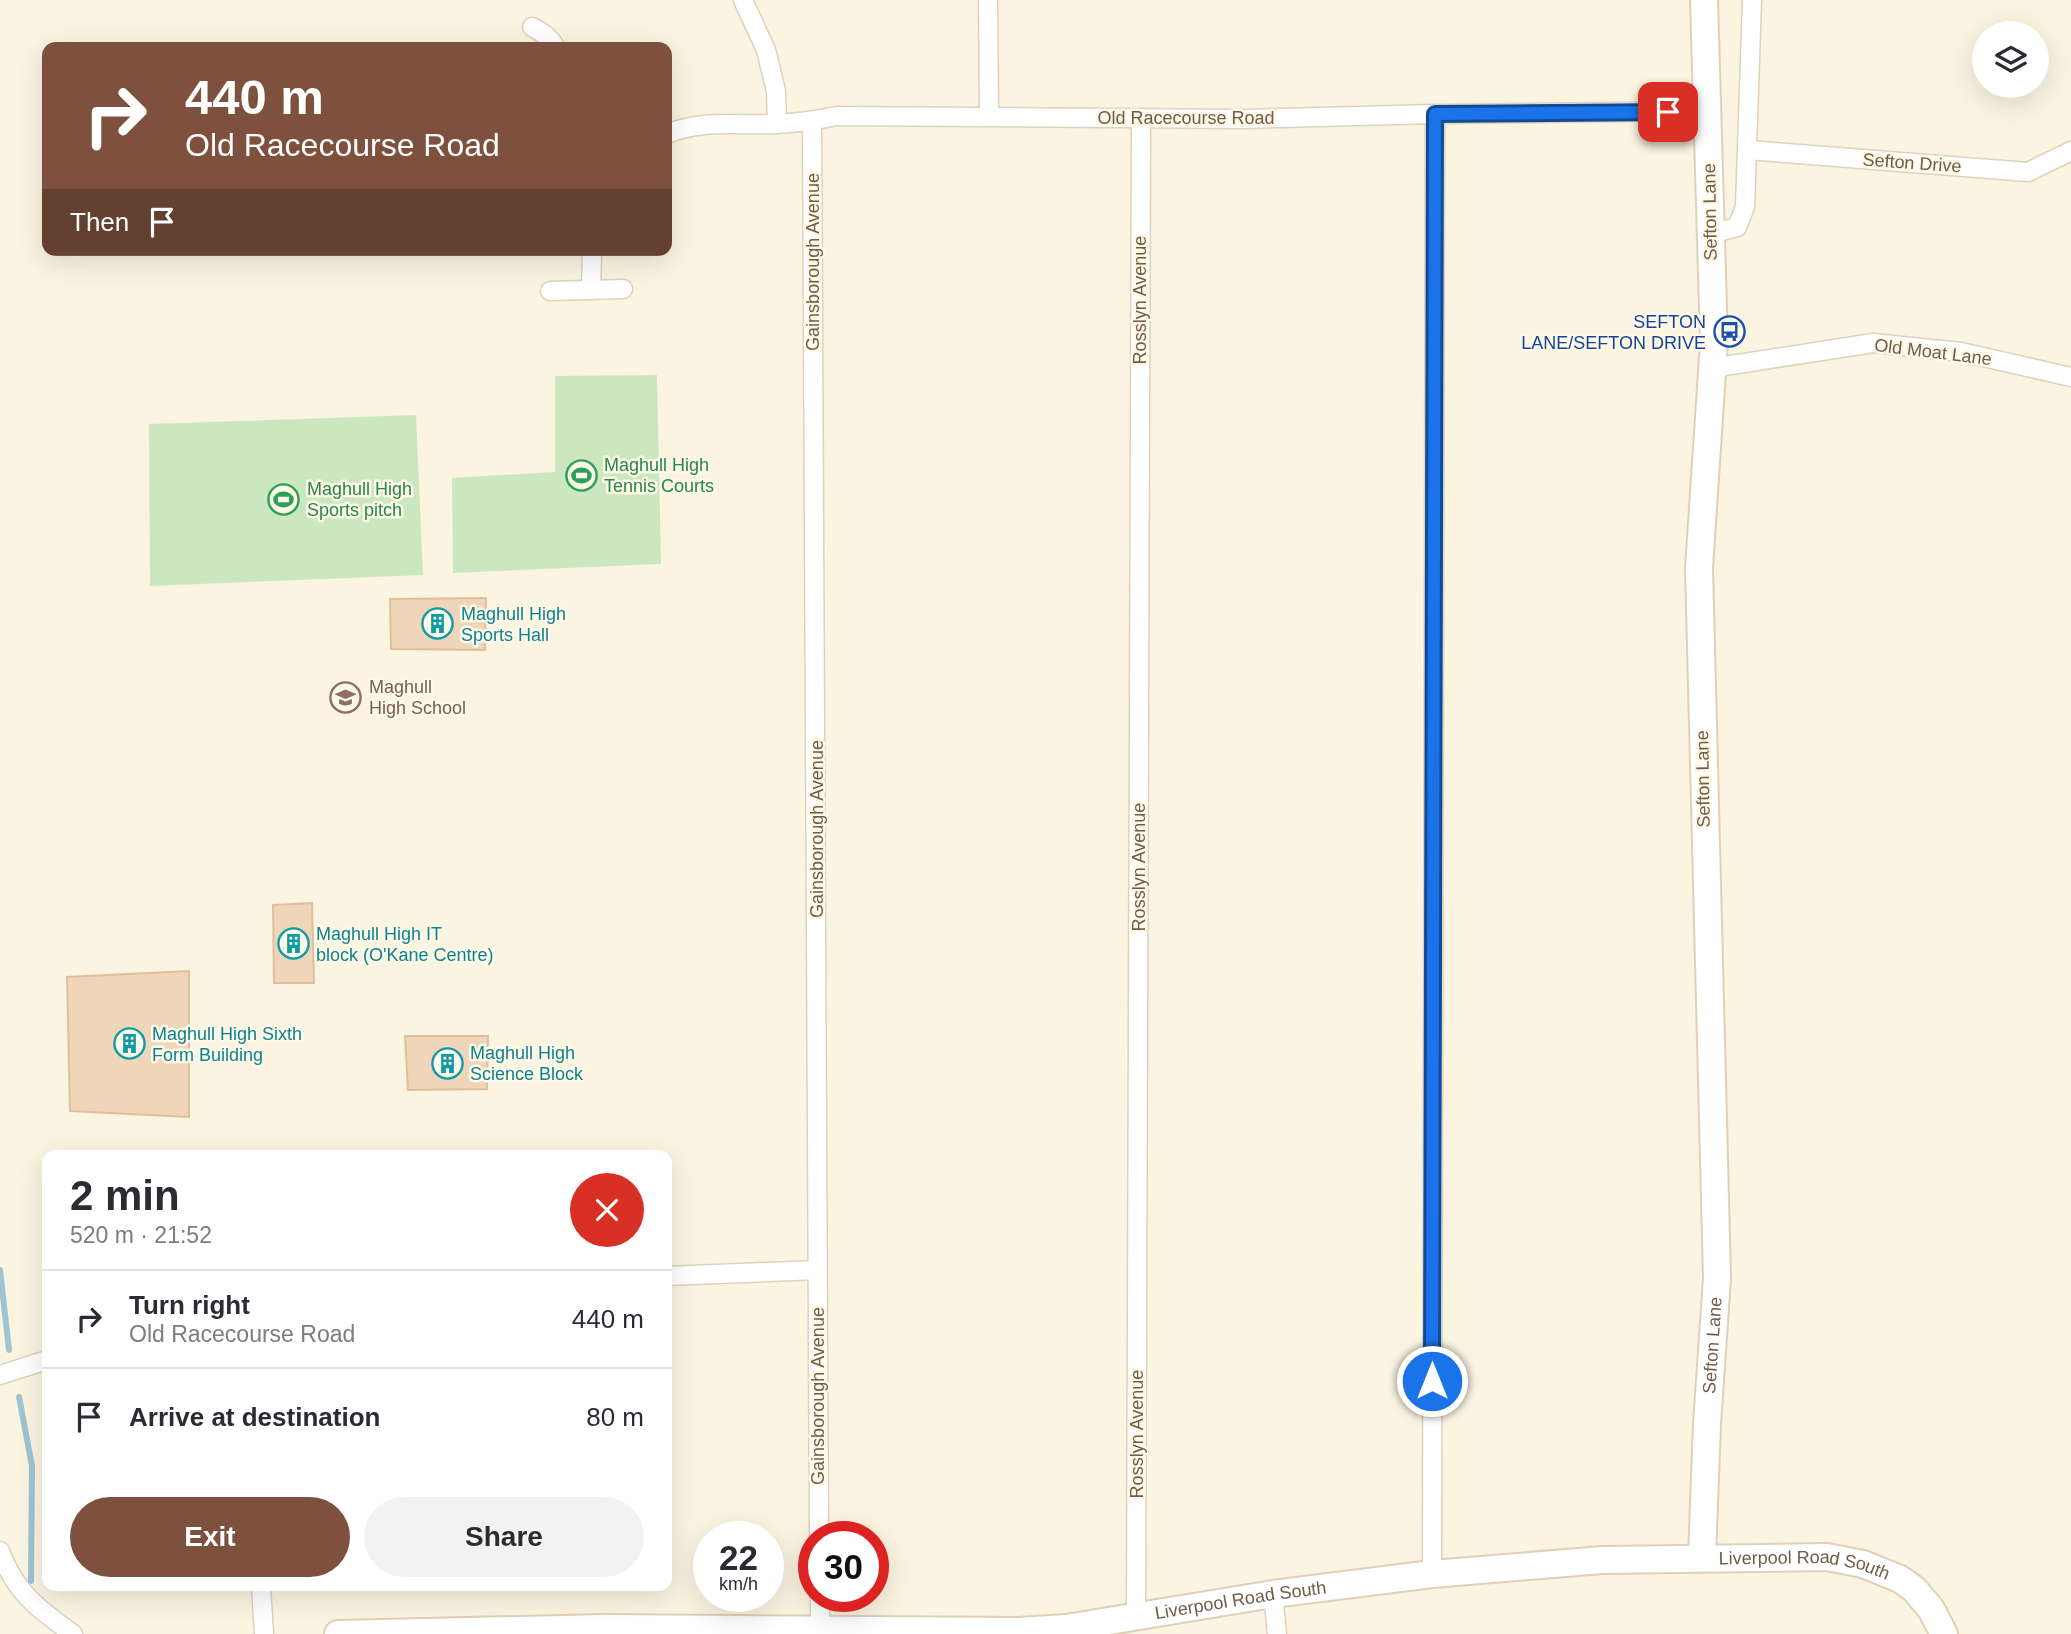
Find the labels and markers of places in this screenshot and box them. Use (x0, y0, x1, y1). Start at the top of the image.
pin (1638, 82, 1698, 142)
place label: SEFTON LANE/SEFTON DRIVE (1521, 312, 1706, 353)
bus stop icon: SEFTON LANE/SEFTON DRIVE (1712, 315, 1746, 349)
place label: Maghull High Tennis Courts (604, 455, 714, 496)
sports icon: Maghull High Tennis Courts (564, 458, 598, 492)
place label: Maghull High Sports pitch (307, 479, 412, 520)
sports icon: Maghull High Sports pitch (267, 482, 301, 516)
place label: Maghull High Sports Hall (461, 604, 566, 645)
building icon: Maghull High Sports Hall (421, 607, 455, 641)
place label: Maghull High School (369, 677, 466, 718)
school or university icon: Maghull High School (329, 680, 363, 714)
place label: Maghull High IT block (O'Kane Centre) (316, 924, 494, 965)
building icon: Maghull High IT block (O'Kane Centre) (276, 927, 310, 961)
place label: Maghull High Sixth Form Building (152, 1024, 302, 1065)
building icon: Maghull High Sixth Form Building (112, 1027, 146, 1061)
place label: Maghull High Science Block (470, 1043, 584, 1084)
building icon: Maghull High Science Block (430, 1046, 464, 1080)

